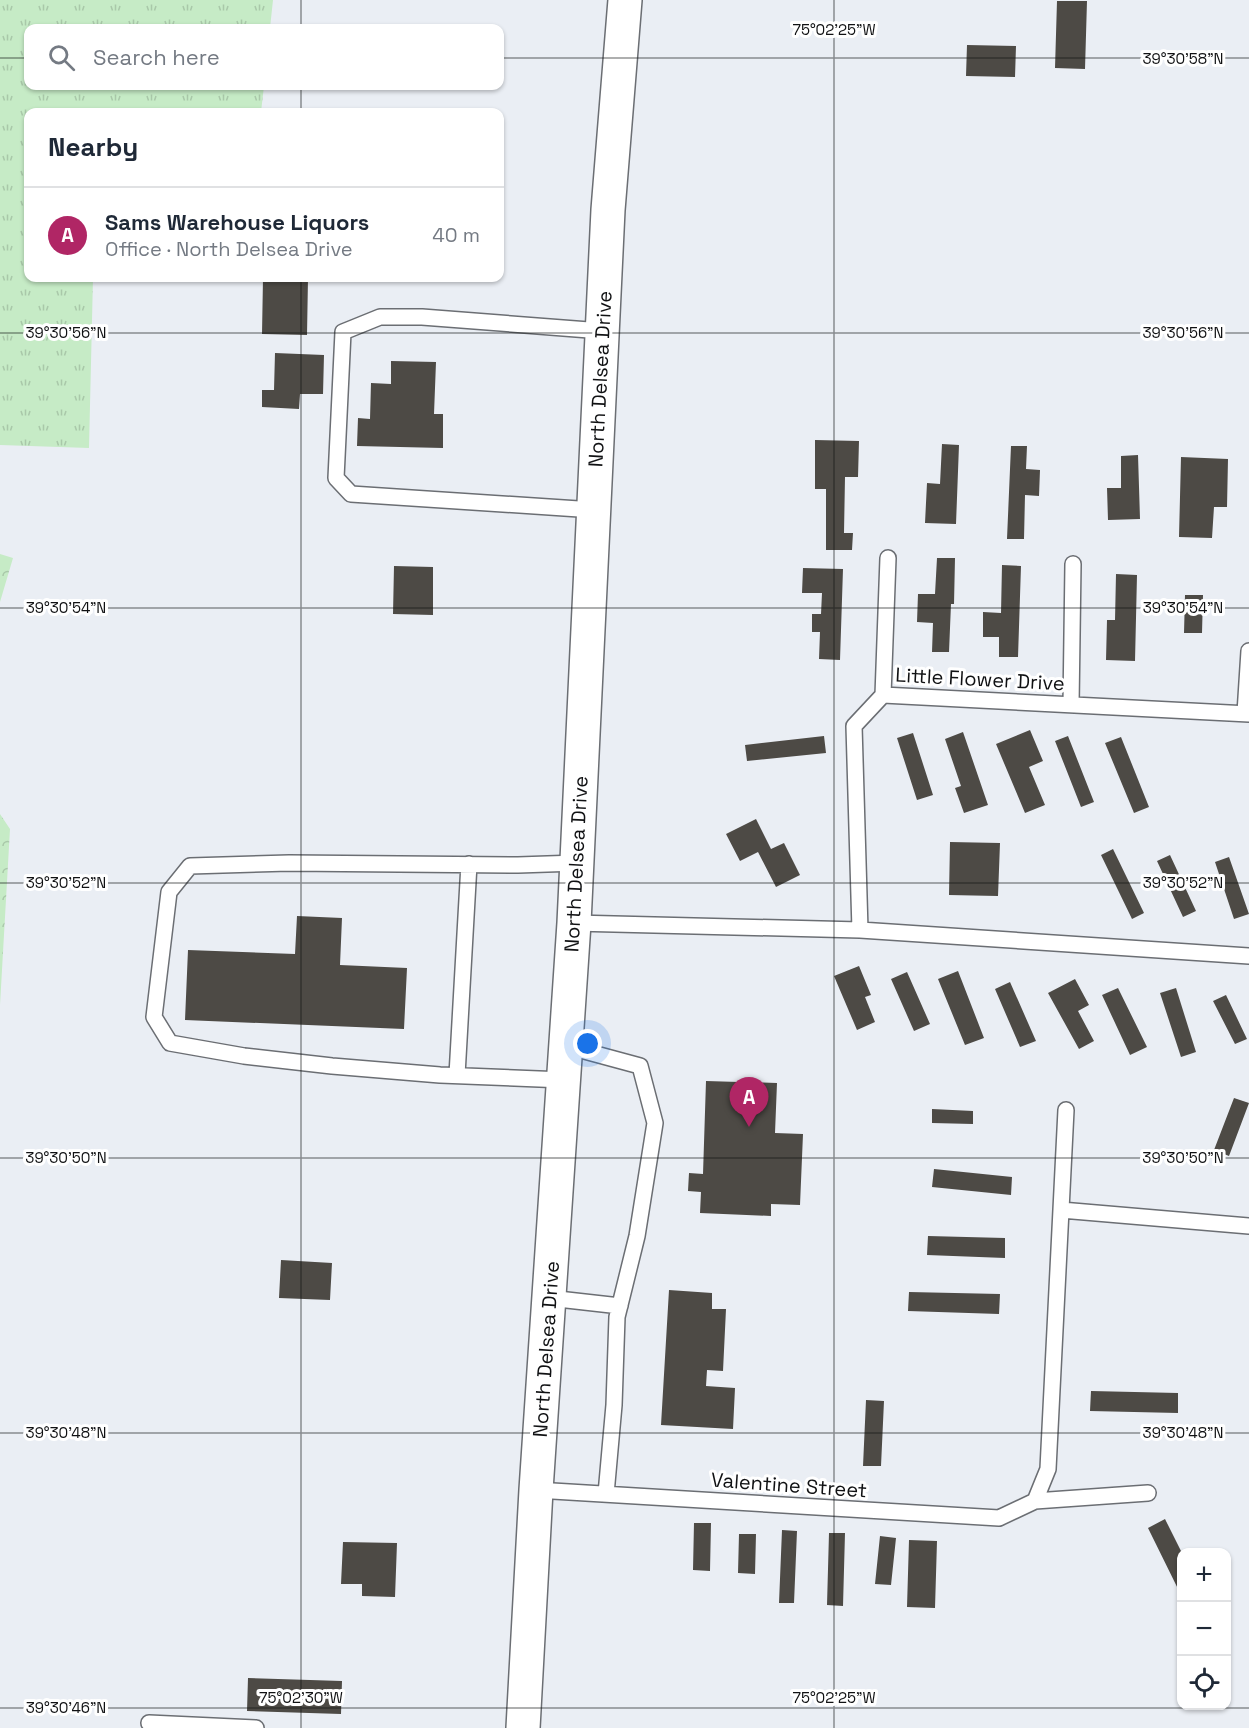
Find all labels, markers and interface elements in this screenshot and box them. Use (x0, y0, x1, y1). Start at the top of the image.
text: 75°02'25"W (792, 20, 876, 39)
search box (24, 24, 504, 90)
icon: search (45, 41, 78, 74)
text: Search here (93, 43, 220, 71)
text: 39°30'58"N (1142, 49, 1224, 68)
text: Nearby (48, 130, 138, 164)
text: Sams Warehouse Liquors (105, 208, 369, 236)
text: A (61, 222, 74, 248)
text: 40 m (432, 222, 480, 248)
text: Office · North Delsea Drive (105, 236, 353, 262)
street label: North Delsea Drive (582, 290, 618, 468)
text: 39°30'56"N (26, 323, 106, 342)
text: 39°30'56"N (1143, 323, 1223, 342)
text: 39°30'54"N (26, 598, 106, 617)
text: 39°30'54"N (1143, 598, 1223, 617)
street label: Little Flower Drive (895, 662, 1065, 696)
street label: North Delsea Drive (558, 775, 594, 953)
text: 39°30'52"N (26, 873, 106, 892)
text: 39°30'52"N (1143, 873, 1223, 892)
your location (573, 1029, 602, 1058)
pin: A (730, 1078, 768, 1127)
text: 39°30'50"N (25, 1148, 107, 1167)
text: 39°30'50"N (1142, 1148, 1224, 1167)
street label: North Delsea Drive (527, 1260, 565, 1438)
text: 39°30'48"N (26, 1423, 106, 1442)
text: 39°30'48"N (1143, 1423, 1223, 1442)
street label: Valentine Street (710, 1467, 868, 1503)
map controls (1177, 1548, 1231, 1710)
button: + (1177, 1548, 1231, 1602)
button: − (1177, 1602, 1231, 1656)
button: locate (1177, 1656, 1231, 1710)
text: 75°02'30"W (259, 1688, 343, 1707)
text: 75°02'25"W (792, 1688, 876, 1707)
text: 39°30'46"N (26, 1698, 106, 1717)

